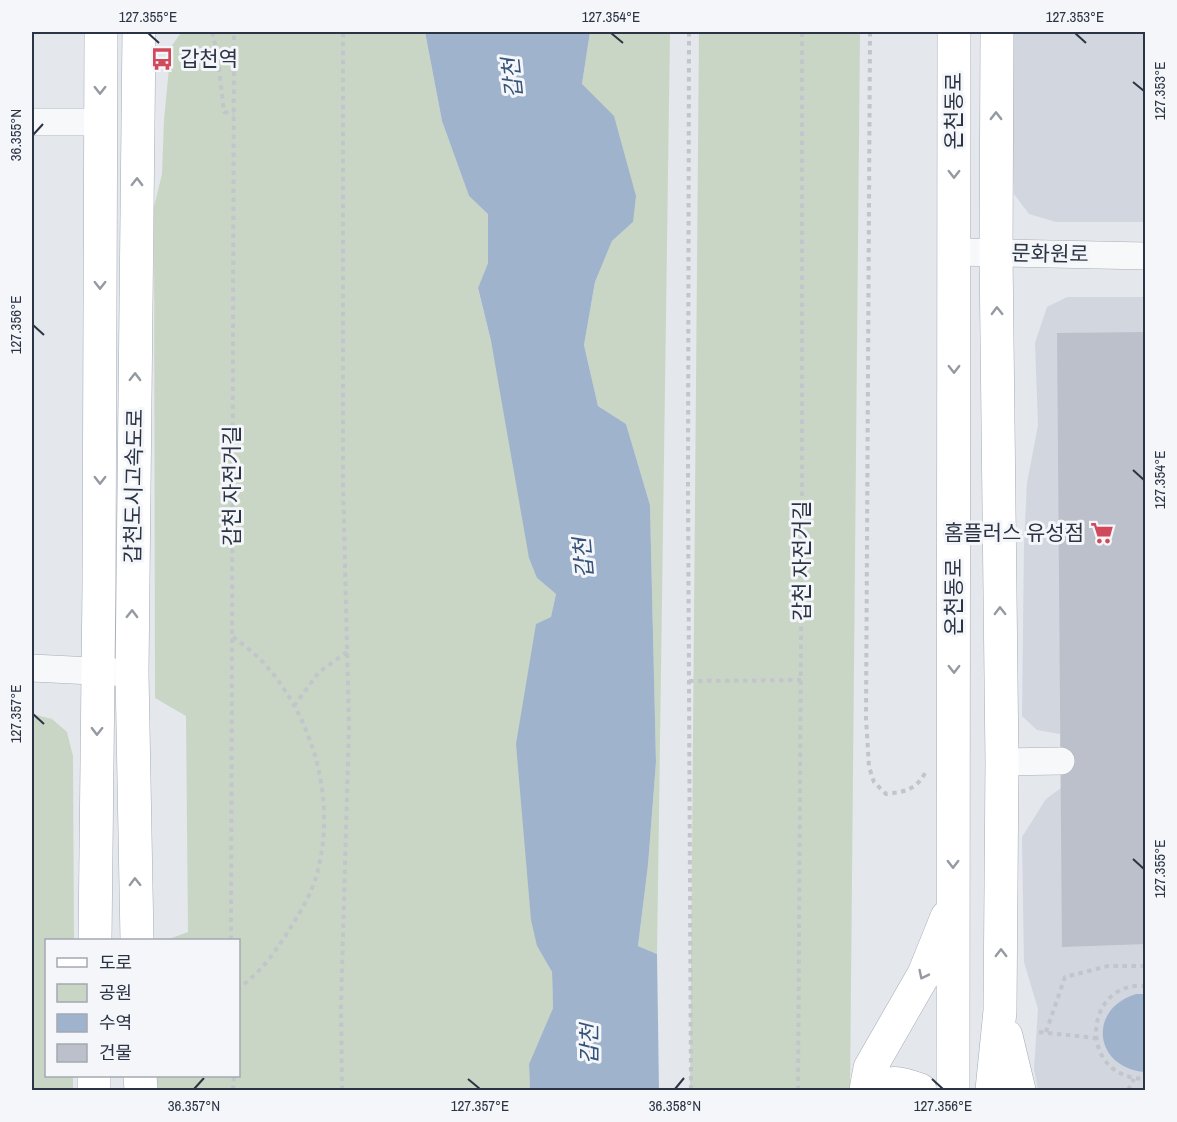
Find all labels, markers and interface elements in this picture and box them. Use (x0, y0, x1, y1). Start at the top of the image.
text: 127.355°E (119, 6, 177, 27)
text: 127.354°E (582, 6, 640, 27)
text: 127.353°E (1046, 6, 1104, 27)
place label: 갑천역 (180, 44, 238, 73)
bus stop icon: 갑천역 (149, 46, 175, 72)
water label: 갑천 (495, 54, 529, 100)
text: 127.353°E (1149, 62, 1170, 120)
street label: 온천동로 (939, 72, 968, 150)
one-way arrow (94, 85, 106, 94)
text: 36.355°N (5, 109, 26, 161)
one-way arrow (990, 111, 1002, 120)
one-way arrow (948, 169, 960, 178)
one-way arrow (131, 178, 143, 187)
street label: 문화원로 (1011, 238, 1089, 269)
one-way arrow (94, 280, 106, 289)
text: 127.356°E (5, 296, 26, 354)
one-way arrow (990, 306, 1003, 315)
one-way arrow (948, 364, 960, 373)
one-way arrow (129, 373, 141, 382)
street label: 갑천도시고속도로 (118, 408, 149, 564)
street label: 갑천 자전거길 (217, 426, 246, 546)
text: 127.354°E (1149, 451, 1170, 509)
one-way arrow (94, 475, 106, 484)
street label: 갑천 자전거길 (787, 501, 816, 621)
place label: 홈플러스 유성점 (944, 518, 1084, 547)
supermarket icon: 홈플러스 유성점 (1089, 520, 1115, 546)
water label: 갑천 (566, 534, 600, 579)
street label: 온천동로 (939, 558, 968, 636)
one-way arrow (994, 606, 1006, 615)
one-way arrow (126, 610, 139, 619)
one-way arrow (948, 664, 960, 673)
text: 127.357°E (5, 685, 26, 743)
one-way arrow (91, 726, 103, 735)
text: 127.355°E (1149, 840, 1170, 898)
one-way arrow (947, 859, 959, 868)
one-way arrow (129, 878, 142, 887)
legend (45, 939, 240, 1077)
one-way arrow (995, 948, 1007, 957)
text: 도로 (99, 950, 132, 975)
one-way arrow (918, 968, 930, 979)
text: 공원 (99, 980, 132, 1005)
text: 수역 (99, 1010, 132, 1035)
water label: 갑천 (574, 1021, 604, 1064)
text: 건물 (99, 1040, 132, 1065)
text: 36.357°N (168, 1095, 220, 1116)
text: 127.357°E (451, 1095, 509, 1116)
text: 36.358°N (649, 1095, 701, 1116)
text: 127.356°E (914, 1095, 972, 1116)

